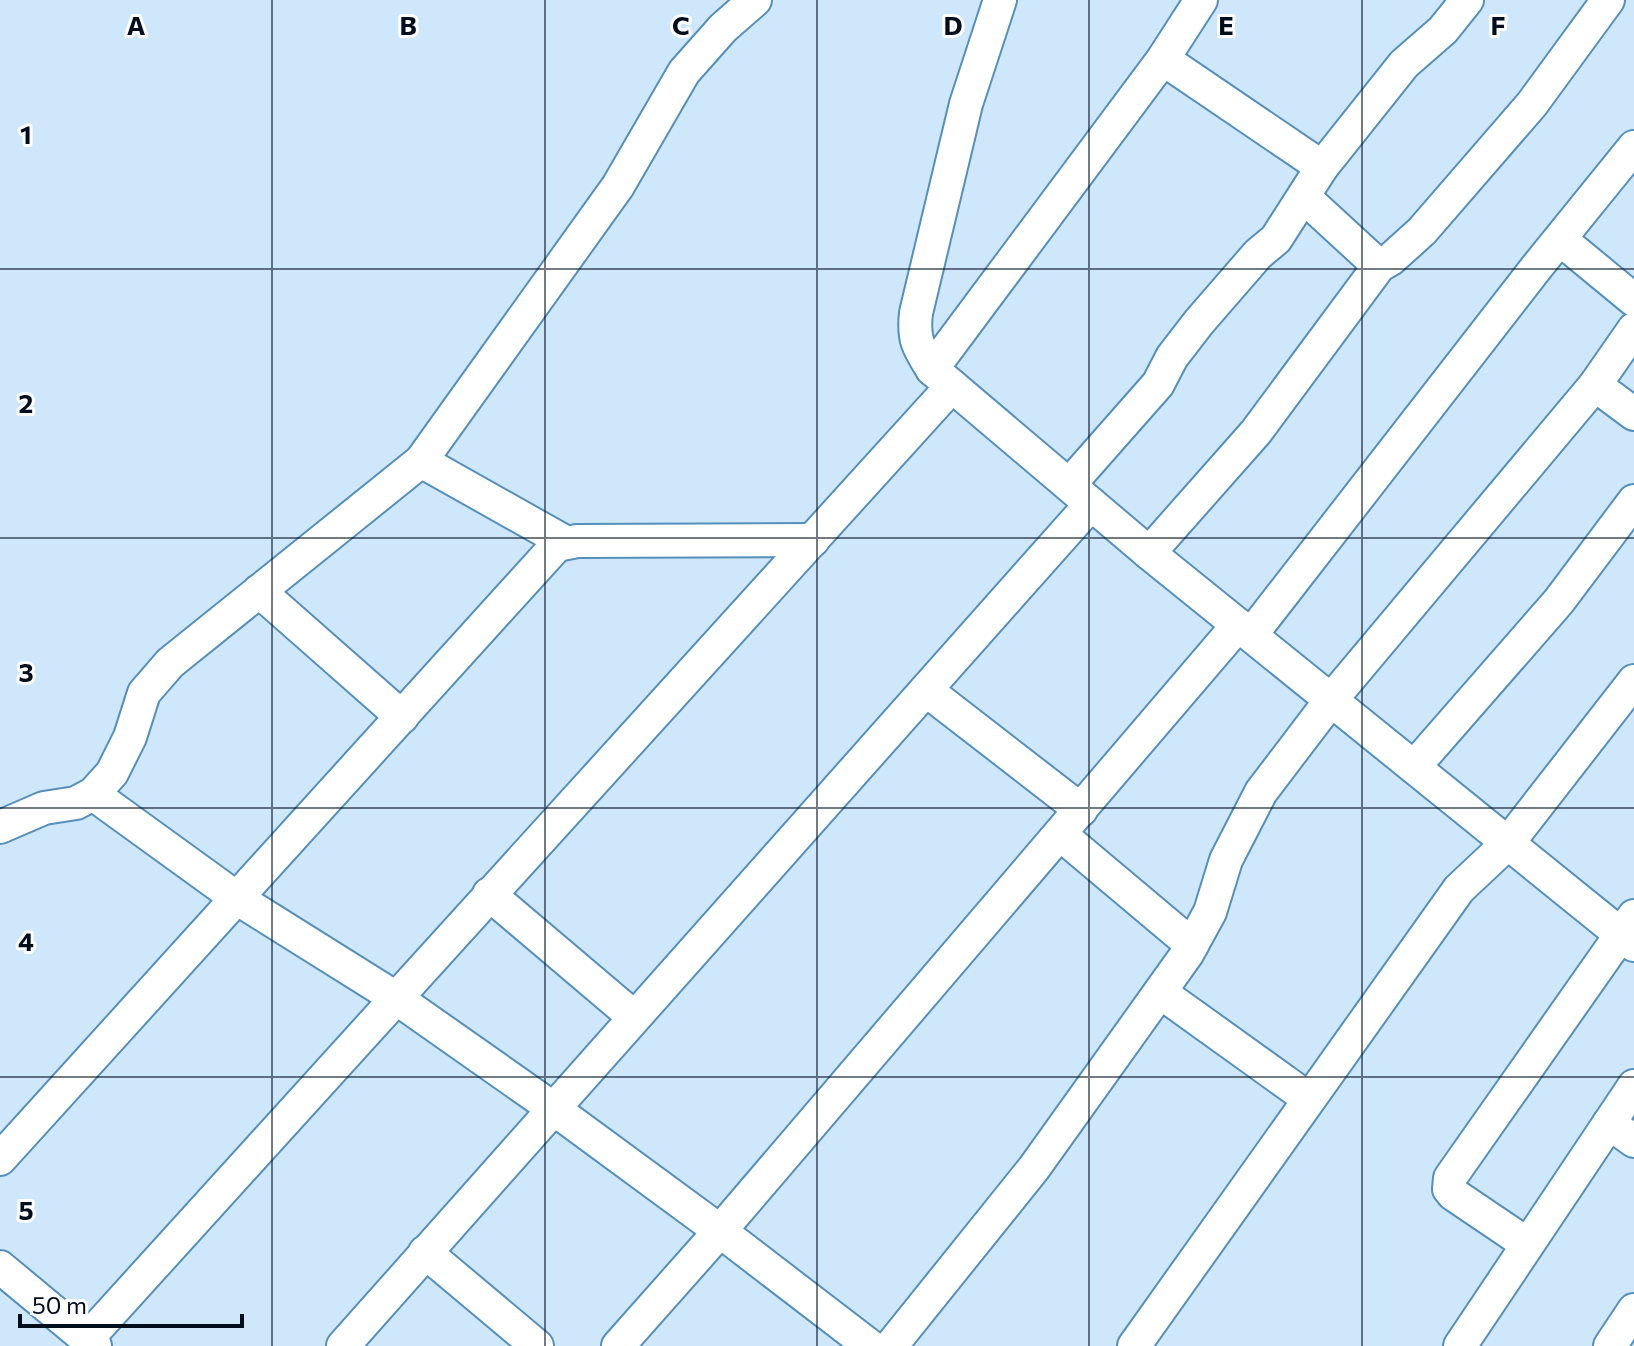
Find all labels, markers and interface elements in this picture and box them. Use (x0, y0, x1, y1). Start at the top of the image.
text: A (127, 9, 146, 40)
text: B (399, 9, 417, 40)
text: C (672, 9, 690, 40)
text: D (943, 9, 963, 40)
text: E (1218, 9, 1234, 40)
text: F (1490, 9, 1506, 40)
text: 1 (20, 118, 32, 149)
text: 2 (19, 387, 33, 418)
text: 3 (18, 656, 34, 687)
text: 4 (18, 925, 34, 956)
text: 5 (18, 1194, 34, 1225)
scale bar (20, 1278, 242, 1328)
text: 50 m (32, 1290, 87, 1319)

